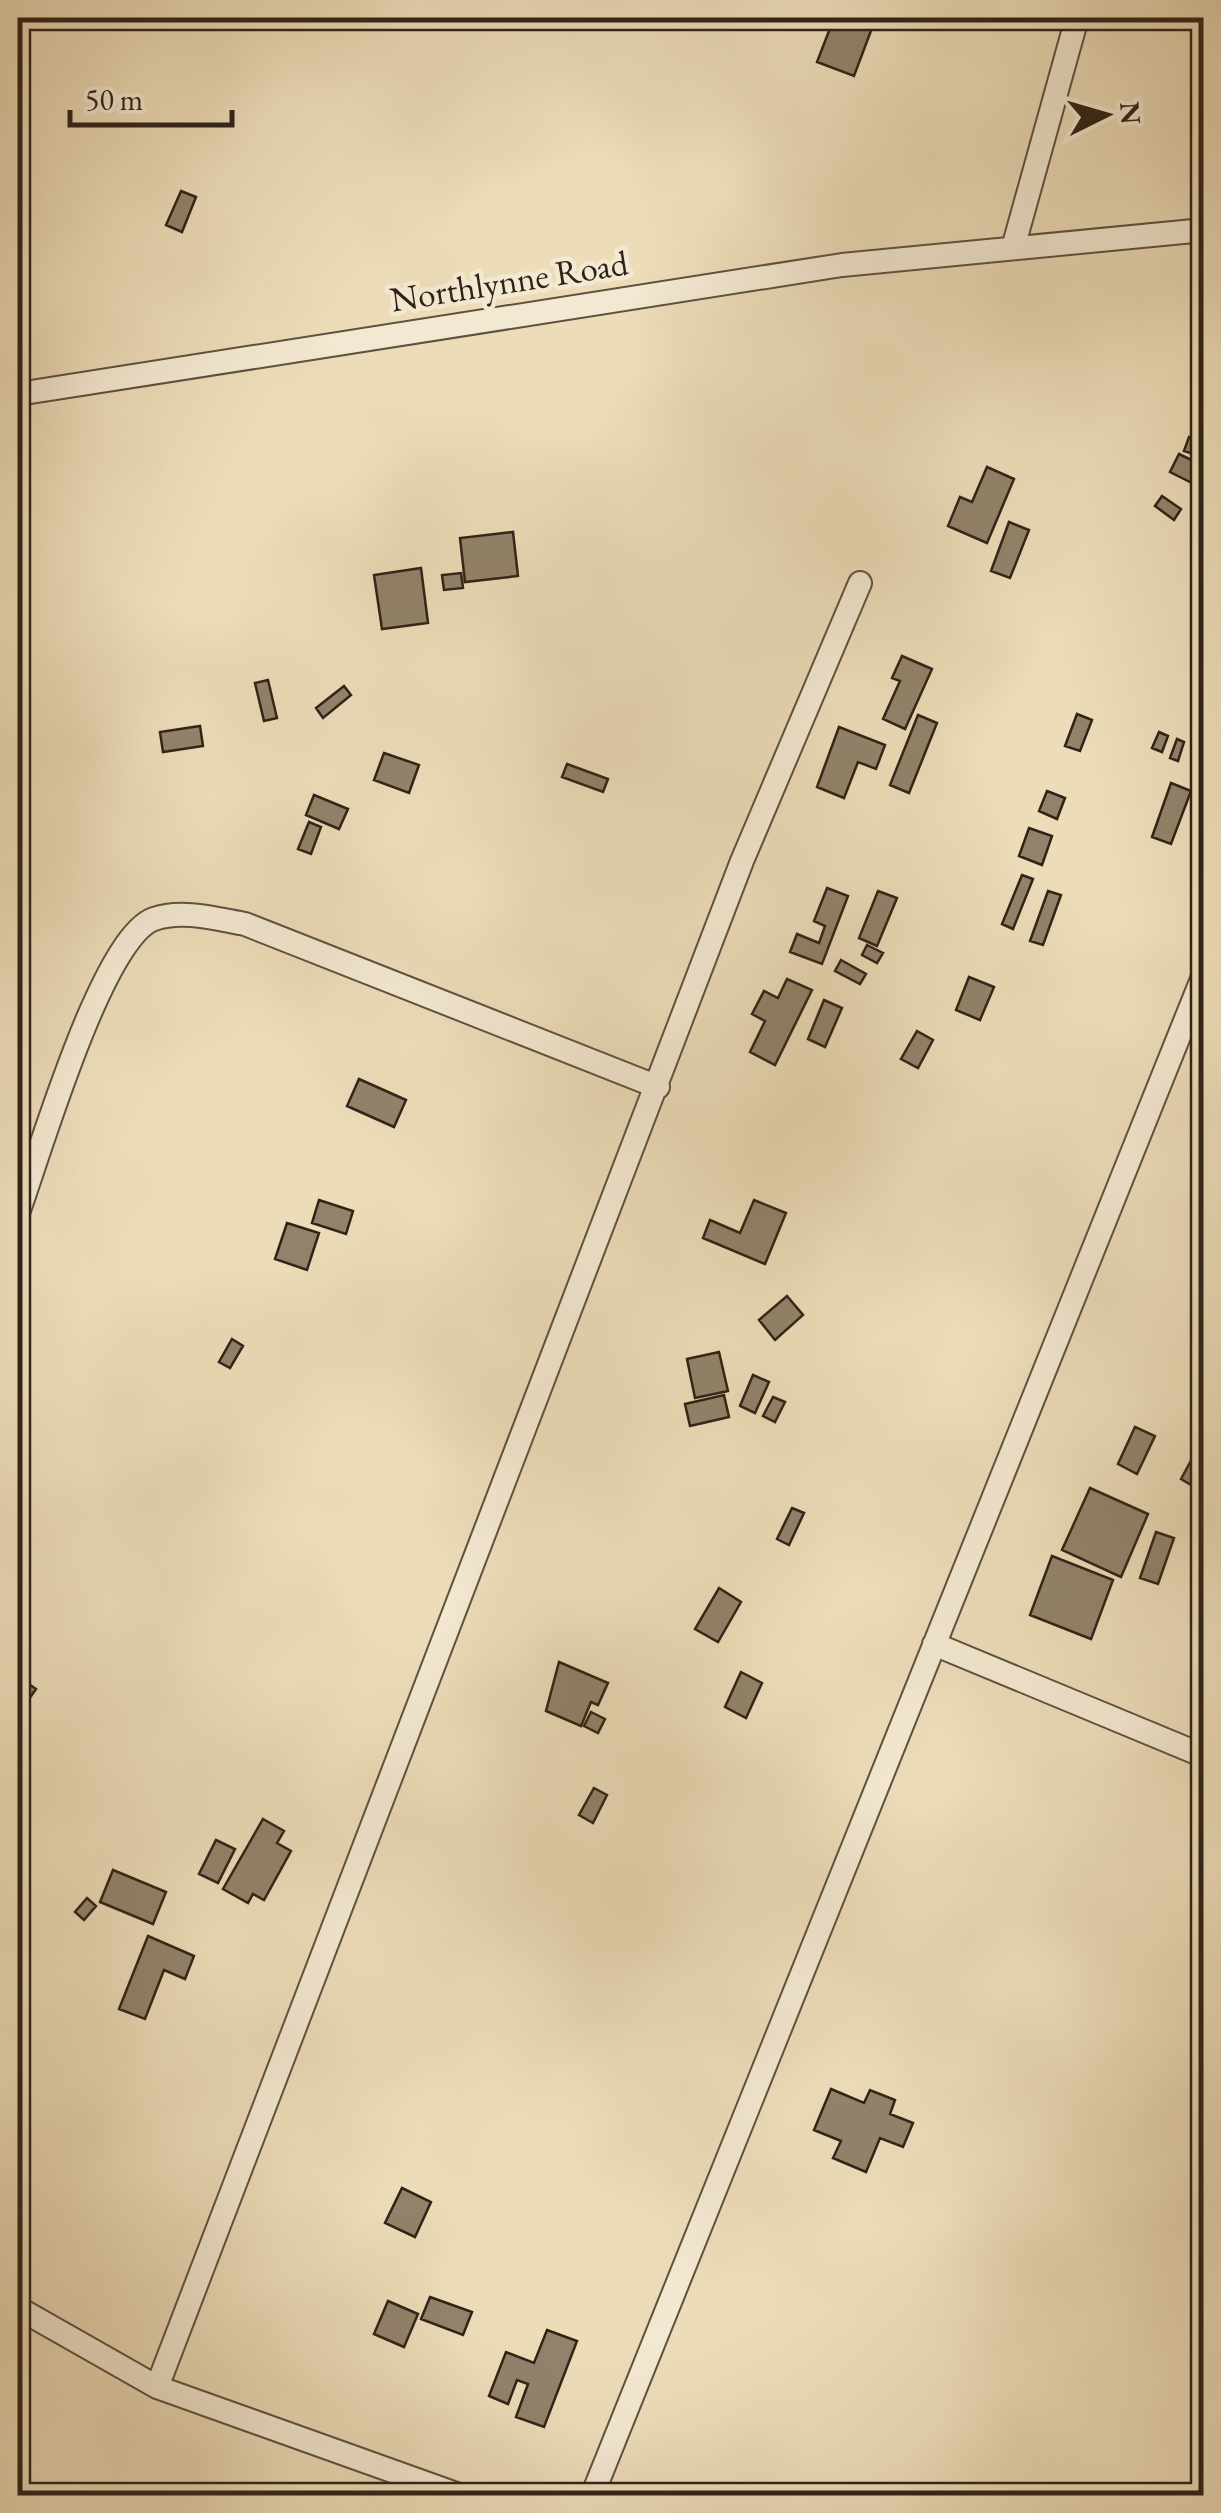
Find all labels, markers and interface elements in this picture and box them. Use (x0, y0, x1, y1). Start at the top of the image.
scale bar (70, 65, 232, 127)
north arrow (1056, 65, 1156, 165)
text: 50 m (85, 80, 143, 119)
text: N (1112, 100, 1150, 126)
street label: Northlynne Road (387, 239, 631, 322)

